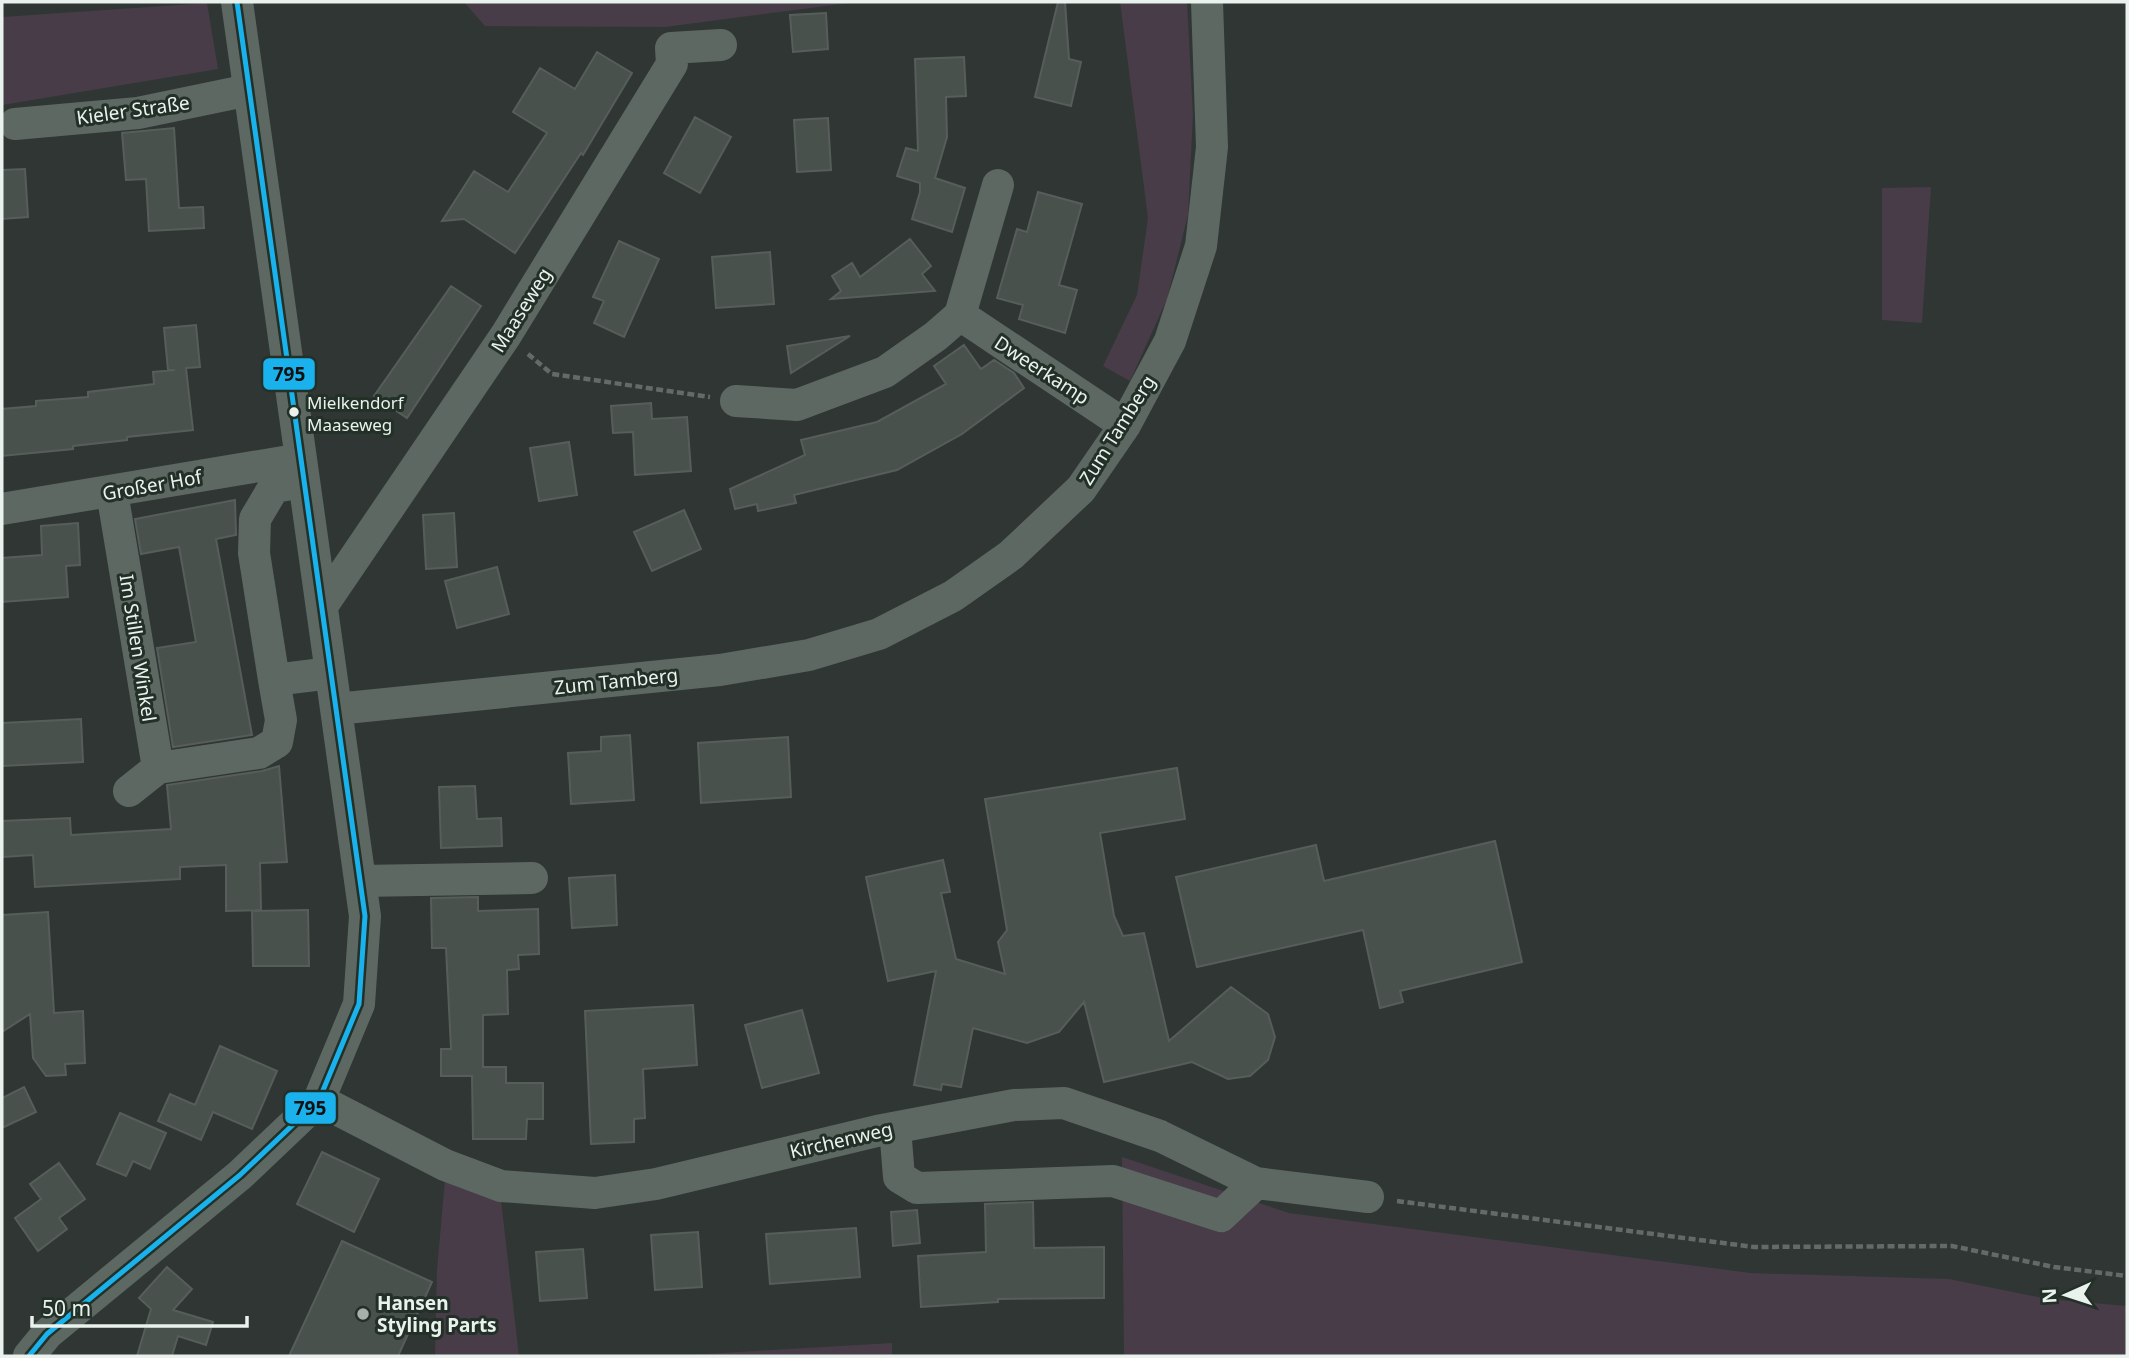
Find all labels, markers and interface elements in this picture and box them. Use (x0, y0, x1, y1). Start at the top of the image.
street label: Kieler Straße (75, 89, 191, 131)
street label: Maaseweg (485, 263, 557, 357)
street label: Dweerkamp (989, 330, 1095, 410)
line badge: 795 (262, 357, 316, 391)
text: 795 (273, 361, 305, 387)
street label: Zum Tamberg (1073, 370, 1161, 490)
place label: Mielkendorf Maaseweg (307, 391, 405, 436)
marker: Mielkendorf Maaseweg (287, 405, 301, 419)
street label: Großer Hof (100, 463, 205, 507)
street label: Im Stillen Winkel (114, 573, 162, 723)
street label: Zum Tamberg (553, 662, 679, 700)
line badge: 795 (284, 1091, 337, 1125)
text: 795 (294, 1095, 326, 1121)
street label: Kirchenweg (787, 1116, 895, 1164)
north arrow (2031, 1260, 2101, 1330)
scale bar (32, 1284, 247, 1328)
text: N (2036, 1287, 2062, 1304)
place label: Hansen Styling Parts (377, 1290, 497, 1338)
text: 50 m (42, 1294, 91, 1322)
marker: Hansen Styling Parts (355, 1306, 371, 1322)

